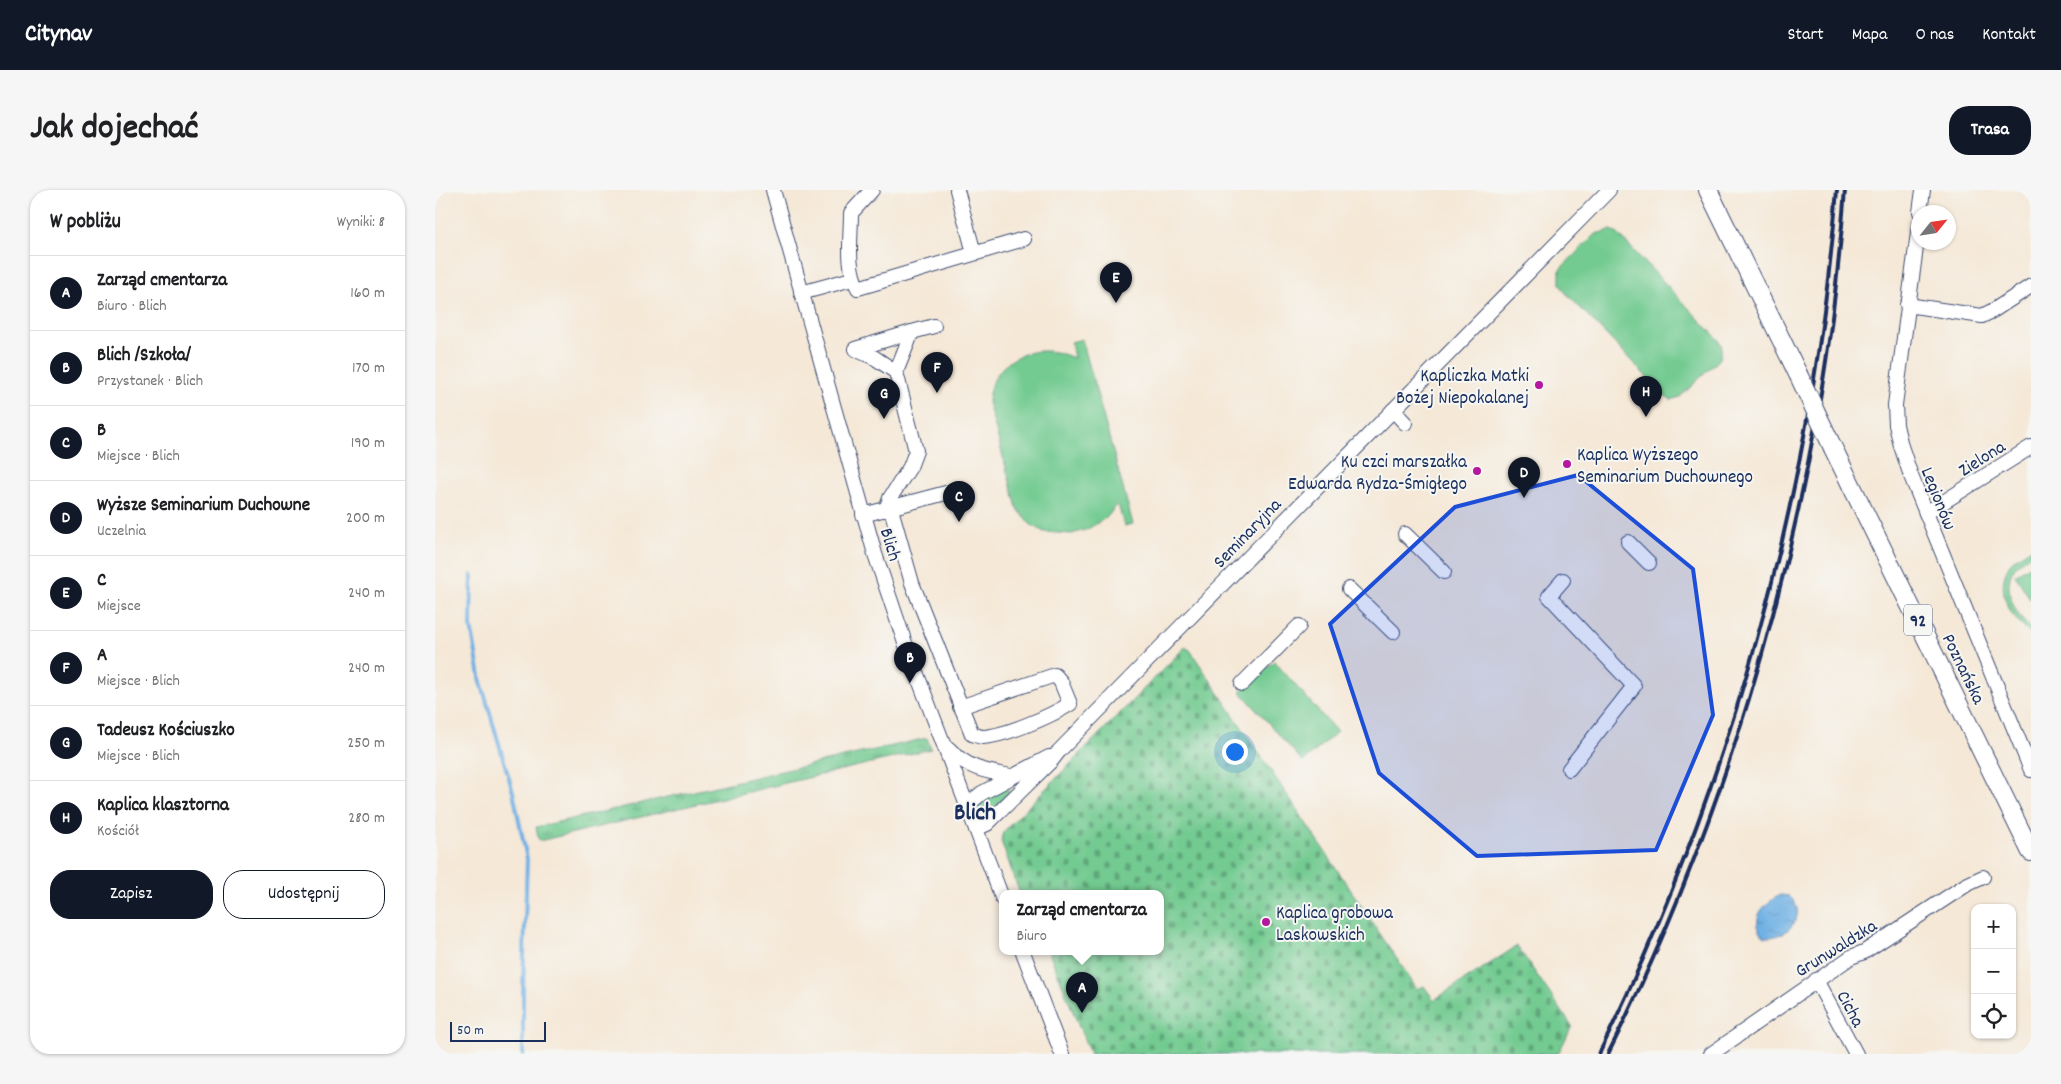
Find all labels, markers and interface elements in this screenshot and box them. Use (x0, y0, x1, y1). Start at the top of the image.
text: Citynav (25, 18, 92, 52)
text: Start (1787, 23, 1824, 48)
text: Mapa (1852, 23, 1887, 48)
text: O nas (1915, 23, 1954, 48)
text: Kontakt (1982, 23, 2036, 48)
text: Jak dojechać (30, 105, 199, 155)
button: Trasa (1949, 106, 2031, 155)
north arrow (1911, 205, 1956, 250)
text: W pobliżu (50, 208, 121, 238)
text: Wyniki: 8 (337, 211, 385, 234)
pin: E (1100, 262, 1132, 303)
text: Zarząd cmentarza (97, 268, 227, 295)
text: A (62, 282, 70, 305)
text: 160 m (350, 282, 385, 305)
text: Biuro · Blich (97, 295, 167, 318)
text: Blich /Szkoła/ (97, 343, 191, 370)
pin: F (921, 352, 953, 393)
text: B (62, 357, 70, 380)
text: 170 m (352, 357, 385, 380)
place label: Kapliczka Matki Bożej Niepokalanej (1396, 364, 1530, 413)
text: Przystanek · Blich (97, 370, 203, 393)
pin: H (1630, 376, 1662, 417)
pin: G (868, 378, 900, 419)
marker: Kapliczka Matki Bożej Niepokalanej (1533, 379, 1545, 391)
text: B (97, 418, 106, 445)
text: C (62, 432, 70, 455)
text: 190 m (351, 432, 385, 455)
street label: Zielona (1954, 434, 2013, 485)
place label: Kaplica Wyższego Seminarium Duchownego (1577, 443, 1753, 492)
text: Miejsce · Blich (97, 445, 180, 468)
place label: Ku czci marszałka Edwarda Rydza-Śmigłego (1288, 450, 1468, 499)
pin: D (1508, 457, 1540, 498)
marker: Kaplica Wyższego Seminarium Duchownego (1561, 458, 1573, 470)
street label: Legionów (1912, 464, 1962, 535)
marker: Ku czci marszałka Edwarda Rydza-Śmigłego (1471, 465, 1483, 477)
pin: C (943, 481, 975, 522)
street label: Seminaryjna (1208, 492, 1290, 576)
text: Wyższe Seminarium Duchowne (97, 493, 310, 520)
text: D (62, 507, 70, 530)
text: 200 m (346, 507, 385, 530)
text: Uczelnia (97, 520, 146, 543)
street label: Blich (871, 525, 906, 565)
text: C (97, 568, 106, 595)
text: E (62, 582, 70, 605)
text: 240 m (348, 582, 385, 605)
text: Miejsce (97, 595, 141, 618)
road number: 92 (1904, 604, 1932, 636)
street label: Poznańska (1933, 630, 1991, 710)
pin: B (894, 642, 926, 683)
text: A (97, 643, 107, 670)
text: F (62, 657, 70, 680)
text: 240 m (348, 657, 385, 680)
text: Miejsce · Blich (97, 670, 180, 693)
text: Tadeusz Kościuszko (97, 718, 235, 745)
text: G (62, 732, 70, 755)
text: 250 m (347, 732, 385, 755)
your location (1222, 739, 1248, 765)
text: Miejsce · Blich (97, 745, 180, 768)
text: Kaplica klasztorna (97, 793, 229, 820)
district label: Blich (954, 797, 996, 831)
text: H (62, 807, 70, 830)
text: 280 m (348, 807, 385, 830)
text: Kościół (97, 820, 139, 843)
button: Zapisz (50, 870, 213, 919)
button: Udostępnij (223, 870, 385, 919)
popup (999, 890, 1164, 955)
text: Zarząd cmentarza (1016, 898, 1147, 925)
place label: Kaplica grobowa Laskowskich (1276, 901, 1394, 950)
map controls (1971, 904, 2016, 1039)
button: + (1971, 904, 2016, 949)
street label: Grunwaldzka (1791, 914, 1884, 986)
marker: Kaplica grobowa Laskowskich (1260, 916, 1272, 928)
text: Biuro (1016, 925, 1047, 948)
button: − (1971, 949, 2016, 994)
pin: A (1066, 972, 1098, 1013)
street label: Cicha (1828, 986, 1870, 1034)
button: locate (1971, 994, 2016, 1039)
scale bar (450, 1019, 546, 1042)
text: 50 m (457, 1021, 484, 1041)

